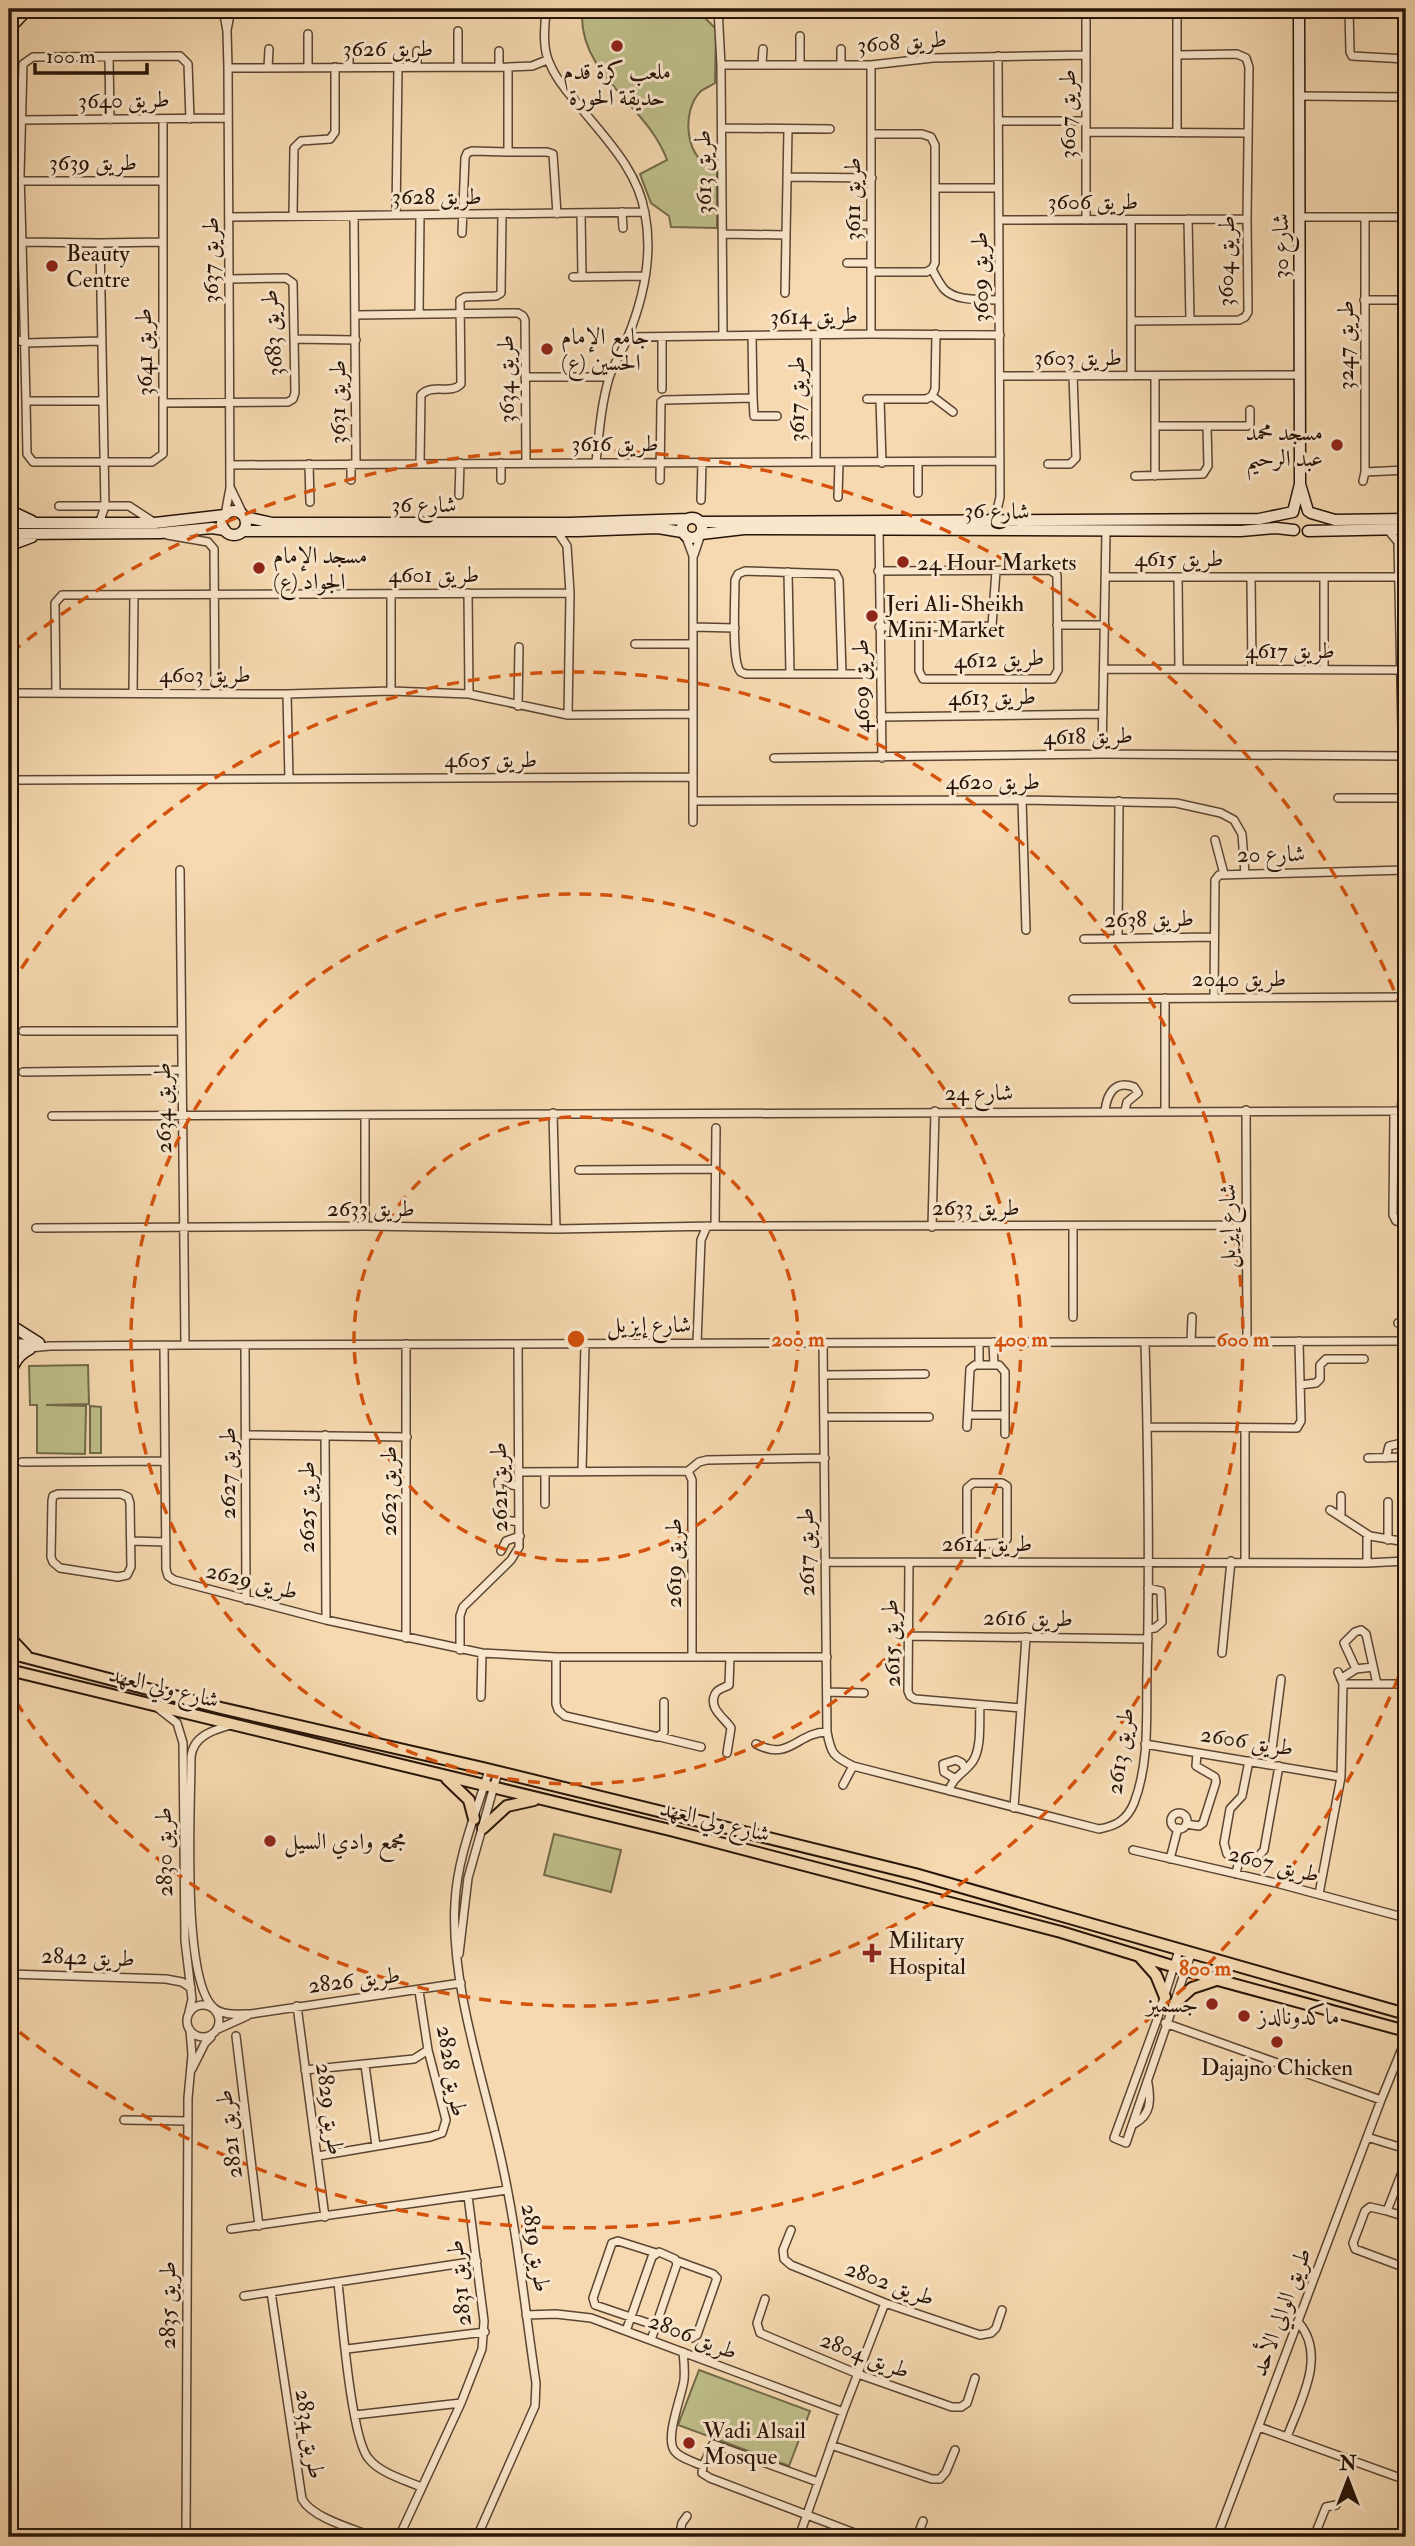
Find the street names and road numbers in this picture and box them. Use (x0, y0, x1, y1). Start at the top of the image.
street label: طريق 3608 (856, 24, 948, 60)
street label: طريق 3626 (343, 34, 433, 63)
street label: طريق 3607 (1053, 69, 1082, 159)
street label: طريق 3640 (78, 85, 170, 115)
street label: طريق 3613 (688, 130, 718, 214)
street label: طريق 3639 (49, 148, 137, 177)
street label: طريق 3611 (838, 157, 867, 241)
street label: طريق 3628 (392, 182, 482, 211)
street label: طريق 3606 (1048, 187, 1138, 216)
street label: شارع 30 (1266, 213, 1300, 279)
street label: طريق 3604 (1211, 215, 1241, 307)
street label: طريق 3637 (196, 217, 225, 303)
street label: طريق 3609 (965, 231, 995, 323)
street label: طريق 3683 (255, 289, 289, 377)
street label: طريق 3247 (1331, 300, 1360, 390)
street label: طريق 3614 (770, 301, 858, 331)
street label: طريق 3641 (129, 308, 159, 396)
street label: طريق 3634 (491, 335, 521, 423)
street label: طريق 3603 (1034, 343, 1122, 372)
street label: طريق 3617 (782, 356, 811, 442)
street label: طريق 3631 (323, 360, 352, 444)
street label: طريق 3616 (572, 429, 658, 458)
street label: شارع 36 (391, 490, 457, 524)
street label: شارع 36 (964, 496, 1030, 531)
street label: طريق 4615 (1134, 544, 1224, 573)
street label: طريق 4601 (389, 560, 479, 589)
street label: طريق 4617 (1245, 636, 1335, 665)
street label: طريق 4609 (846, 639, 876, 733)
street label: طريق 4612 (953, 643, 1045, 675)
street label: طريق 4603 (159, 660, 251, 689)
street label: طريق 4613 (948, 682, 1036, 712)
street label: طريق 4618 (1043, 721, 1133, 751)
street label: طريق 4605 (445, 745, 537, 774)
street label: طريق 4620 (946, 767, 1040, 796)
street label: شارع 20 (1237, 839, 1305, 874)
street label: طريق 2638 (1104, 904, 1194, 934)
street label: طريق 2040 (1192, 964, 1286, 993)
street label: طريق 2634 (148, 1062, 178, 1154)
street label: شارع 24 (945, 1078, 1013, 1112)
street label: شارع إيزيل (1213, 1184, 1247, 1268)
street label: طريق 2633 (932, 1193, 1020, 1222)
street label: طريق 2633 (327, 1194, 415, 1223)
street label: شارع إيزيل (607, 1310, 691, 1344)
street label: طريق 2627 (213, 1427, 242, 1519)
street label: طريق 2621 (484, 1442, 514, 1532)
street label: طريق 2623 (374, 1446, 403, 1536)
street label: طريق 2625 (292, 1461, 321, 1553)
street label: طريق 2617 (791, 1507, 821, 1597)
street label: طريق 2619 (659, 1518, 688, 1608)
street label: طريق 2614 (942, 1529, 1032, 1558)
street label: طريق 2629 (203, 1556, 301, 1606)
street label: طريق 2615 (875, 1598, 907, 1688)
street label: طريق 2616 (983, 1603, 1073, 1633)
street label: شارع ولي العهد (105, 1659, 222, 1720)
street label: طريق 2613 (1100, 1706, 1140, 1796)
street label: طريق 2606 (1199, 1719, 1295, 1763)
street label: شارع ولي العهد (656, 1793, 773, 1854)
street label: طريق 2830 (149, 1807, 179, 1897)
street label: طريق 2607 (1226, 1839, 1322, 1889)
street label: طريق 2842 (41, 1941, 135, 1973)
street label: طريق 2826 (306, 1960, 402, 2000)
street label: طريق 2828 (430, 2023, 474, 2119)
street label: طريق 2829 (309, 2061, 351, 2157)
street label: طريق 2821 (209, 2088, 249, 2180)
street label: طريق 2819 (515, 2202, 557, 2294)
street label: طريق 2831 (440, 2239, 478, 2327)
street label: طريق الوالي الأحد (1242, 2243, 1321, 2382)
street label: طريق 2802 (841, 2253, 939, 2313)
street label: طريق 2835 (153, 2261, 182, 2349)
street label: طريق 2806 (645, 2306, 741, 2366)
street label: طريق 2804 (816, 2325, 914, 2385)
street label: طريق 2834 (289, 2387, 331, 2481)

